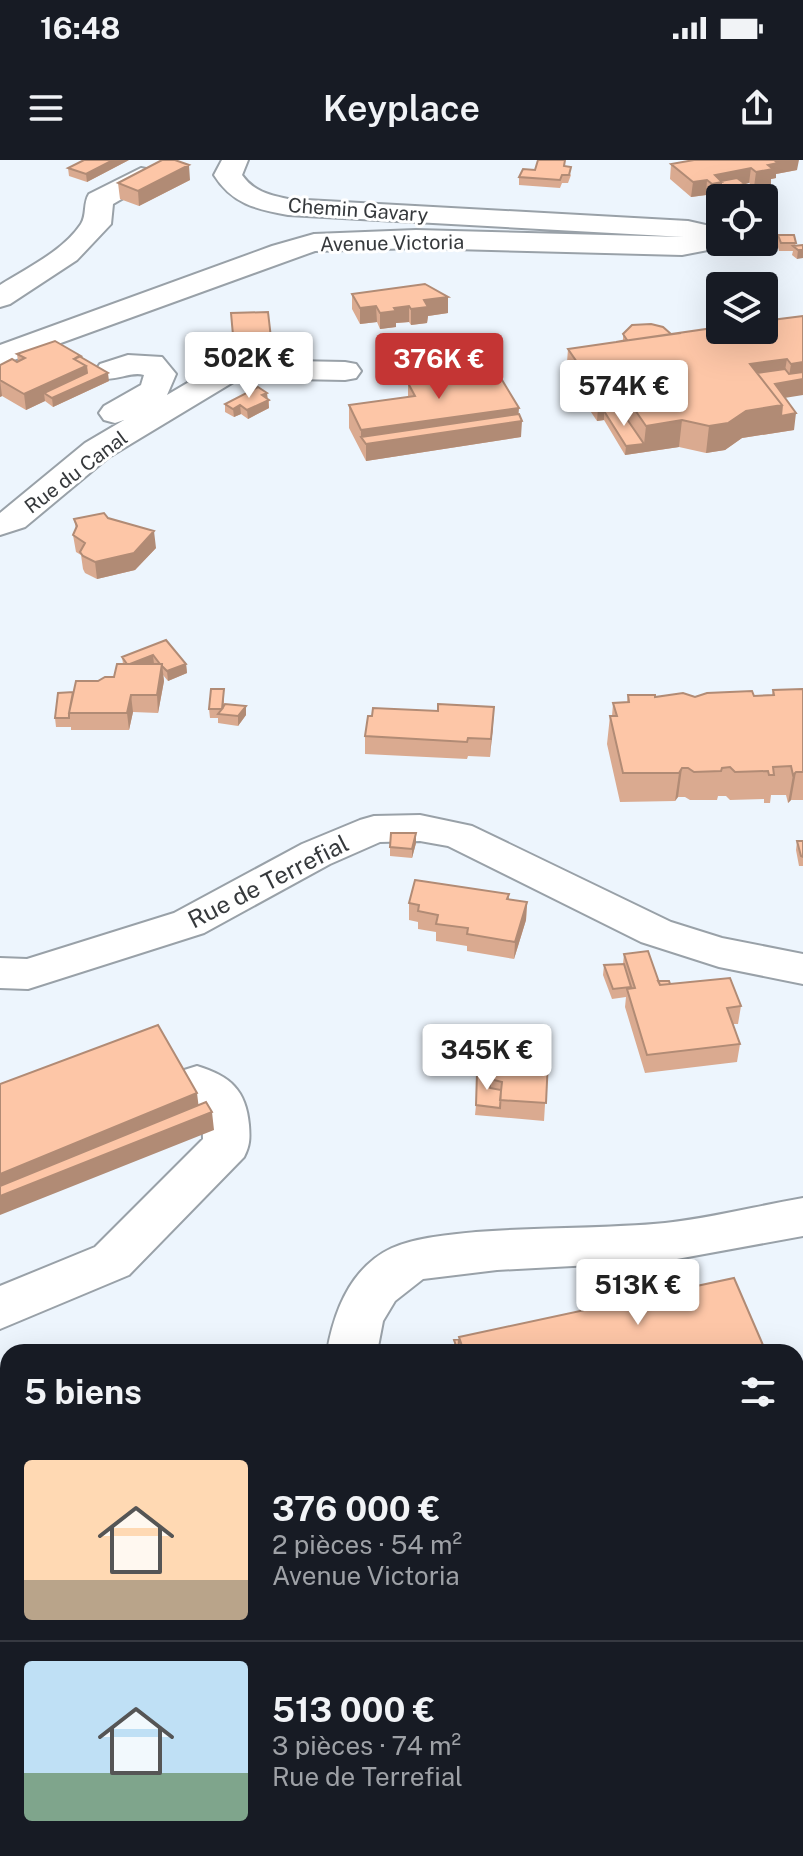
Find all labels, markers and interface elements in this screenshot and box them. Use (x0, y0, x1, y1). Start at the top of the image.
text: 16:48 (40, 10, 120, 46)
icon: menu (24, 86, 68, 130)
icon: share (735, 86, 779, 130)
text: Keyplace (323, 87, 480, 129)
map controls (706, 184, 778, 344)
button: locate (706, 184, 778, 256)
street label: Chemin Gavary (287, 193, 429, 227)
street label: Avenue Victoria (320, 230, 464, 256)
button: layers (706, 272, 778, 344)
pin: 502K € (184, 332, 314, 400)
pin: 376K € (374, 333, 504, 401)
text: 502K € (203, 342, 295, 373)
text: 376K € (393, 343, 485, 374)
pin: 574K € (559, 360, 689, 428)
text: 574K € (578, 370, 670, 401)
street label: Rue du Canal (20, 426, 132, 518)
street label: Rue de Terrefial (183, 829, 353, 933)
pin: 345K € (422, 1024, 552, 1092)
text: 345K € (441, 1034, 533, 1065)
pin: 513K € (573, 1259, 703, 1327)
text: 513K € (594, 1269, 682, 1300)
icon: filters (736, 1370, 780, 1414)
text: 5 biens (24, 1372, 142, 1412)
text: 376 000 € (272, 1489, 440, 1529)
icon: home (88, 1492, 184, 1588)
text: 2 pièces · 54 m² (272, 1529, 462, 1560)
text: Avenue Victoria (272, 1560, 460, 1591)
text: 513 000 € (272, 1690, 435, 1730)
icon: home (88, 1693, 184, 1789)
text: 3 pièces · 74 m² (272, 1730, 461, 1761)
text: Rue de Terrefial (272, 1761, 463, 1792)

